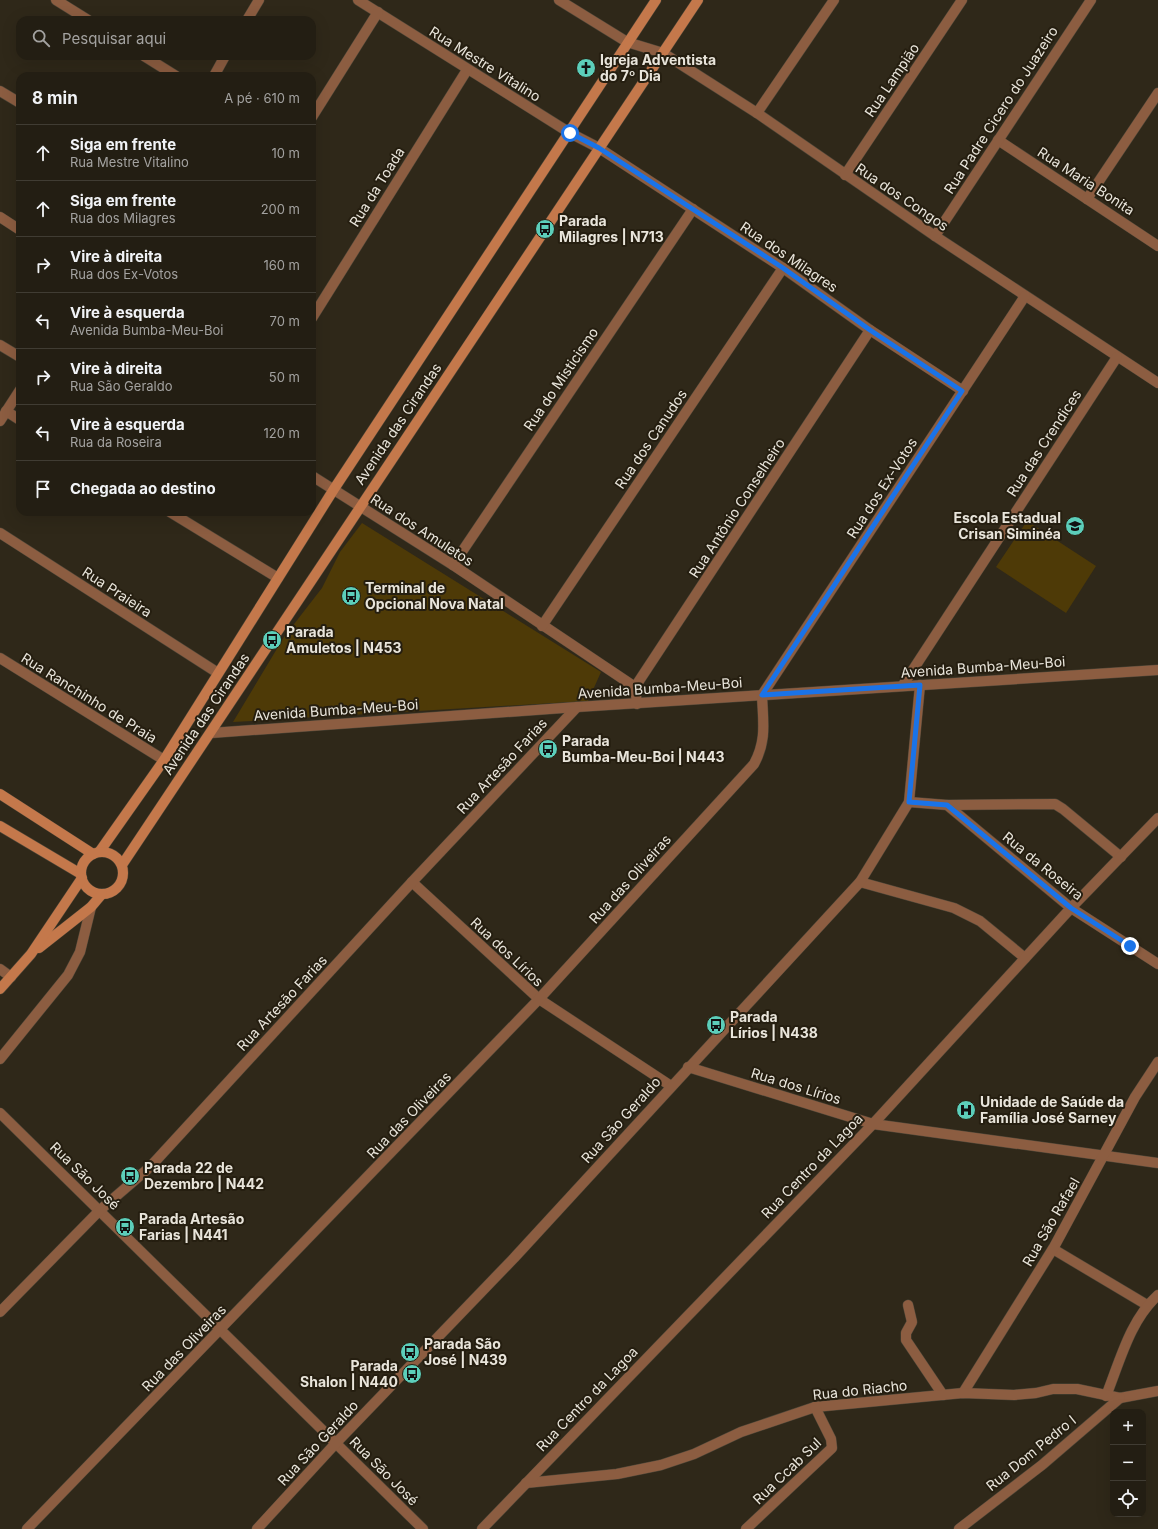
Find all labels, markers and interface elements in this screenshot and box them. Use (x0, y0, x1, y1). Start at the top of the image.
search box (16, 16, 316, 60)
street label: Rua Mestre Vitalino (426, 22, 544, 105)
street label: Rua Padre Cicero do Juazeiro (940, 23, 1061, 197)
icon: search (30, 27, 52, 49)
text: Pesquisar aqui (62, 29, 166, 48)
street label: Rua Lampião (861, 40, 922, 120)
place label: Igreja Adventista do 7º Dia (600, 51, 716, 84)
church icon: Igreja Adventista do 7º Dia (575, 57, 597, 79)
text: 8 min (32, 88, 78, 108)
text: A pé · 610 m (224, 90, 300, 106)
route start (561, 124, 579, 142)
text: Siga em frente (70, 135, 176, 154)
icon: ahead (32, 142, 54, 164)
street label: Rua Maria Bonita (1035, 143, 1138, 218)
street label: Rua da Toada (345, 144, 408, 230)
text: 10 m (271, 145, 300, 161)
text: Rua Mestre Vitalino (70, 154, 189, 170)
street label: Rua dos Congos (852, 159, 952, 234)
text: Siga em frente (70, 191, 176, 210)
icon: ahead (32, 198, 54, 220)
text: 200 m (261, 201, 300, 217)
text: Rua dos Milagres (70, 210, 176, 226)
place label: Parada Milagres | N713 (559, 212, 664, 245)
bus stop icon: Parada Milagres | N713 (534, 218, 556, 240)
street label: Rua dos Milagres (737, 218, 841, 295)
text: Vire à direita (70, 247, 162, 266)
icon: right (32, 254, 54, 276)
text: 160 m (263, 257, 300, 273)
text: Rua dos Ex-Votos (70, 266, 178, 282)
text: Vire à esquerda (70, 303, 185, 322)
icon: left (32, 310, 54, 332)
text: 70 m (270, 313, 300, 329)
text: Avenida Bumba-Meu-Boi (70, 322, 223, 338)
street label: Rua do Misticismo (520, 324, 601, 434)
text: Vire à direita (70, 359, 162, 378)
street label: Avenida das Cirandas (351, 360, 445, 488)
icon: right (32, 366, 54, 388)
text: 50 m (269, 369, 300, 385)
text: Rua São Geraldo (70, 378, 172, 394)
street label: Rua dos Canudos (611, 386, 690, 492)
street label: Rua das Crendices (1003, 386, 1084, 499)
text: Vire à esquerda (70, 415, 185, 434)
icon: left (32, 422, 54, 444)
text: 120 m (264, 425, 300, 441)
text: Rua da Roseira (70, 434, 162, 450)
street label: Rua dos Ex-Votos (843, 434, 920, 541)
street label: Rua Antônio Conselheiro (685, 435, 788, 581)
icon: arrive (32, 478, 54, 500)
text: Chegada ao destino (70, 479, 216, 498)
street label: Rua dos Amuletos (368, 490, 477, 569)
place label: Escola Estadual Crisan Siminéa (953, 509, 1061, 542)
school or university icon: Escola Estadual Crisan Siminéa (1064, 515, 1086, 537)
street label: Rua Praieira (79, 563, 155, 620)
place label: Terminal de Opcional Nova Natal (365, 579, 504, 612)
bus stop icon: Terminal de Opcional Nova Natal (340, 585, 362, 607)
place label: Parada Amuletos | N453 (286, 623, 401, 656)
bus stop icon: Parada Amuletos | N453 (261, 629, 283, 651)
street label: Rua Ranchinho de Praia (18, 649, 160, 746)
street label: Avenida das Cirandas (159, 650, 253, 778)
street label: Avenida Bumba-Meu-Boi (900, 652, 1066, 681)
street label: Avenida Bumba-Meu-Boi (577, 673, 743, 702)
street label: Avenida Bumba-Meu-Boi (253, 695, 419, 724)
street label: Rua Artesão Farias (453, 714, 550, 817)
place label: Parada Bumba-Meu-Boi | N443 (562, 732, 725, 765)
bus stop icon: Parada Bumba-Meu-Boi | N443 (537, 738, 559, 760)
street label: Rua da Roseira (1000, 828, 1087, 903)
street label: Rua das Oliveiras (585, 831, 674, 927)
street label: Rua dos Lírios (467, 914, 547, 990)
route end (1121, 937, 1139, 955)
street label: Rua Artesão Farias (233, 951, 330, 1054)
place label: Parada Lírios | N438 (730, 1008, 818, 1041)
bus stop icon: Parada Lírios | N438 (705, 1014, 727, 1036)
street label: Rua dos Lírios (749, 1064, 843, 1107)
street label: Rua das Oliveiras (363, 1068, 454, 1162)
street label: Rua São Geraldo (577, 1073, 664, 1166)
place label: Unidade de Saúde da Família José Sarney (980, 1093, 1124, 1126)
hospital icon: Unidade de Saúde da Família José Sarney (955, 1099, 977, 1121)
street label: Rua Centro da Lagoa (757, 1110, 866, 1221)
street label: Rua São José (47, 1138, 124, 1213)
place label: Parada 22 de Dezembro | N442 (144, 1159, 264, 1192)
bus stop icon: Parada 22 de Dezembro | N442 (119, 1165, 141, 1187)
street label: Rua São Rafael (1018, 1174, 1083, 1269)
place label: Parada Artesão Farias | N441 (139, 1210, 245, 1243)
bus stop icon: Parada Artesão Farias | N441 (114, 1216, 136, 1238)
street label: Rua das Oliveiras (138, 1301, 229, 1395)
place label: Parada São José | N439 (424, 1335, 507, 1368)
bus stop icon: Parada São José | N439 (399, 1341, 421, 1363)
street label: Rua Centro da Lagoa (532, 1343, 641, 1454)
place label: Parada Shalon | N440 (300, 1357, 398, 1390)
bus stop icon: Parada Shalon | N440 (401, 1363, 423, 1385)
street label: Rua do Riacho (812, 1376, 908, 1403)
street label: Rua São Geraldo (274, 1397, 361, 1489)
map controls (1110, 1409, 1146, 1517)
button: + (1110, 1409, 1146, 1445)
street label: Rua Dom Pedro I (982, 1411, 1079, 1494)
street label: Rua São José (346, 1433, 422, 1509)
street label: Rua Ccab Sul (749, 1434, 824, 1507)
button: − (1110, 1445, 1146, 1481)
button: locate (1110, 1481, 1146, 1517)

